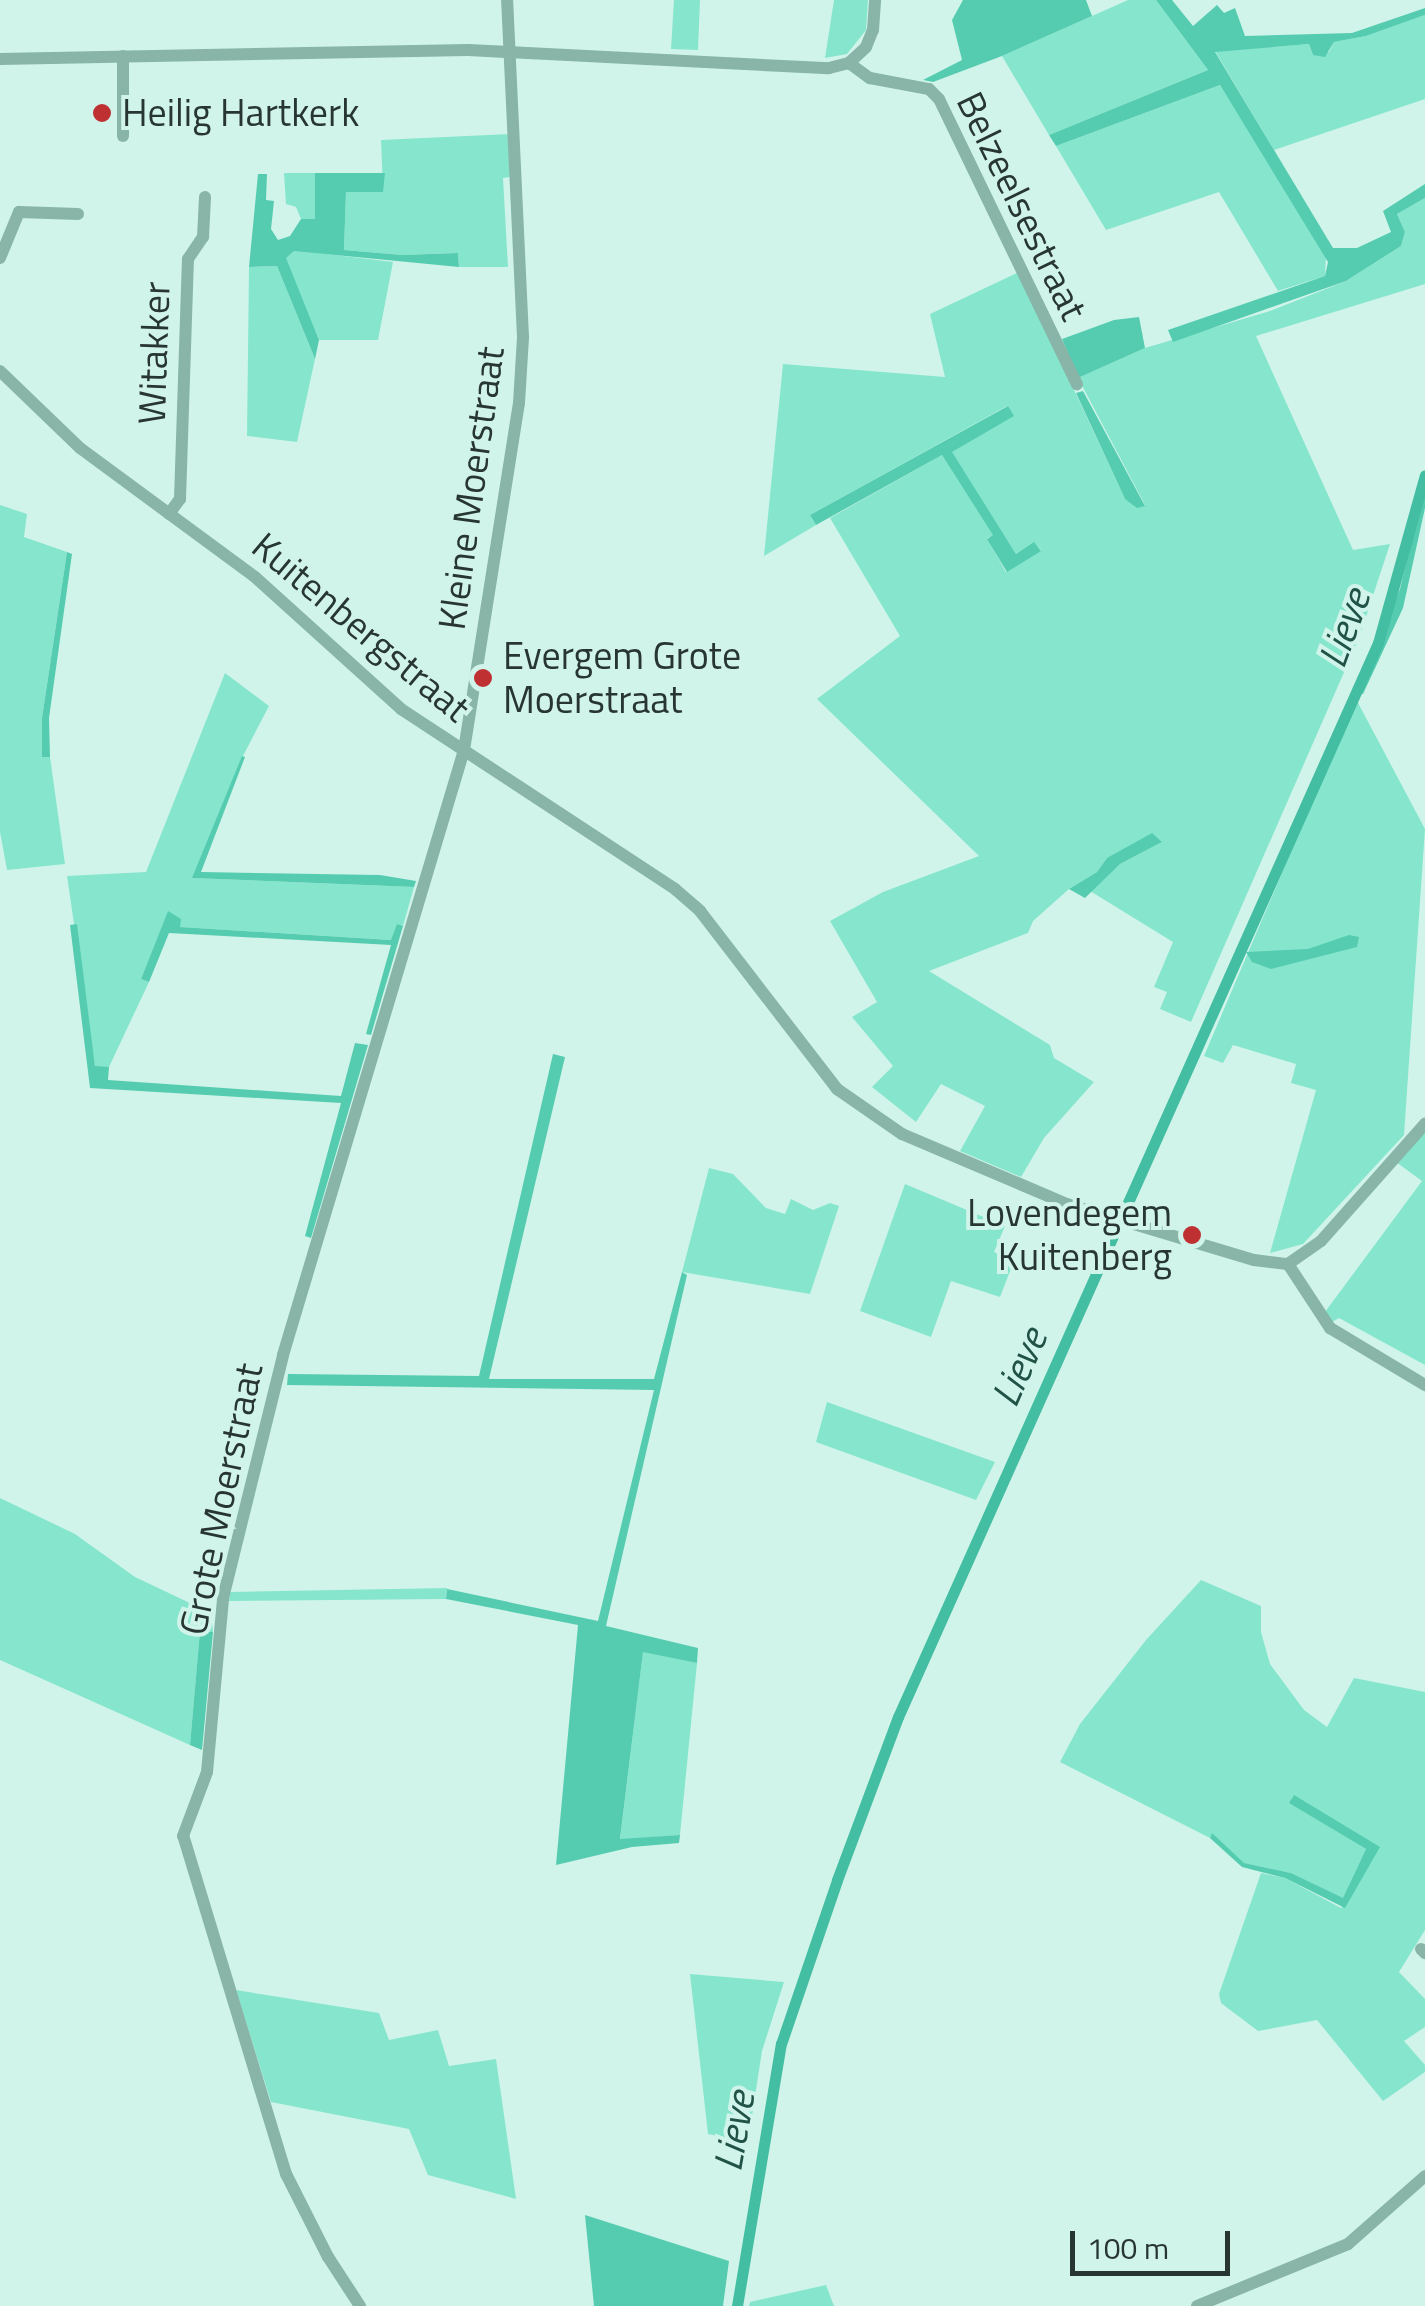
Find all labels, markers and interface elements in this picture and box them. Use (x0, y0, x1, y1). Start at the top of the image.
street label: Belzeelsestraat (947, 84, 1097, 328)
place label: Heilig Hartkerk (122, 90, 359, 136)
marker: Heilig Hartkerk (91, 102, 113, 124)
street label: Witakker (129, 281, 179, 425)
street label: Kleine Moerstraat (429, 343, 513, 633)
street label: Kuitenbergstraat (243, 523, 479, 731)
water label: Lieve (1308, 582, 1380, 674)
place label: Evergem Grote Moerstraat (503, 633, 741, 722)
marker: Evergem Grote Moerstraat (472, 667, 494, 689)
place label: Lovendegem Kuitenberg (967, 1190, 1172, 1280)
marker: Lovendegem Kuitenberg (1181, 1224, 1203, 1246)
water label: Lieve (981, 1321, 1057, 1413)
street label: Grote Moerstraat (170, 1359, 272, 1639)
water label: Lieve (703, 2087, 765, 2175)
scale bar (1075, 2211, 1235, 2273)
text: 100 m (1087, 2225, 1169, 2271)

